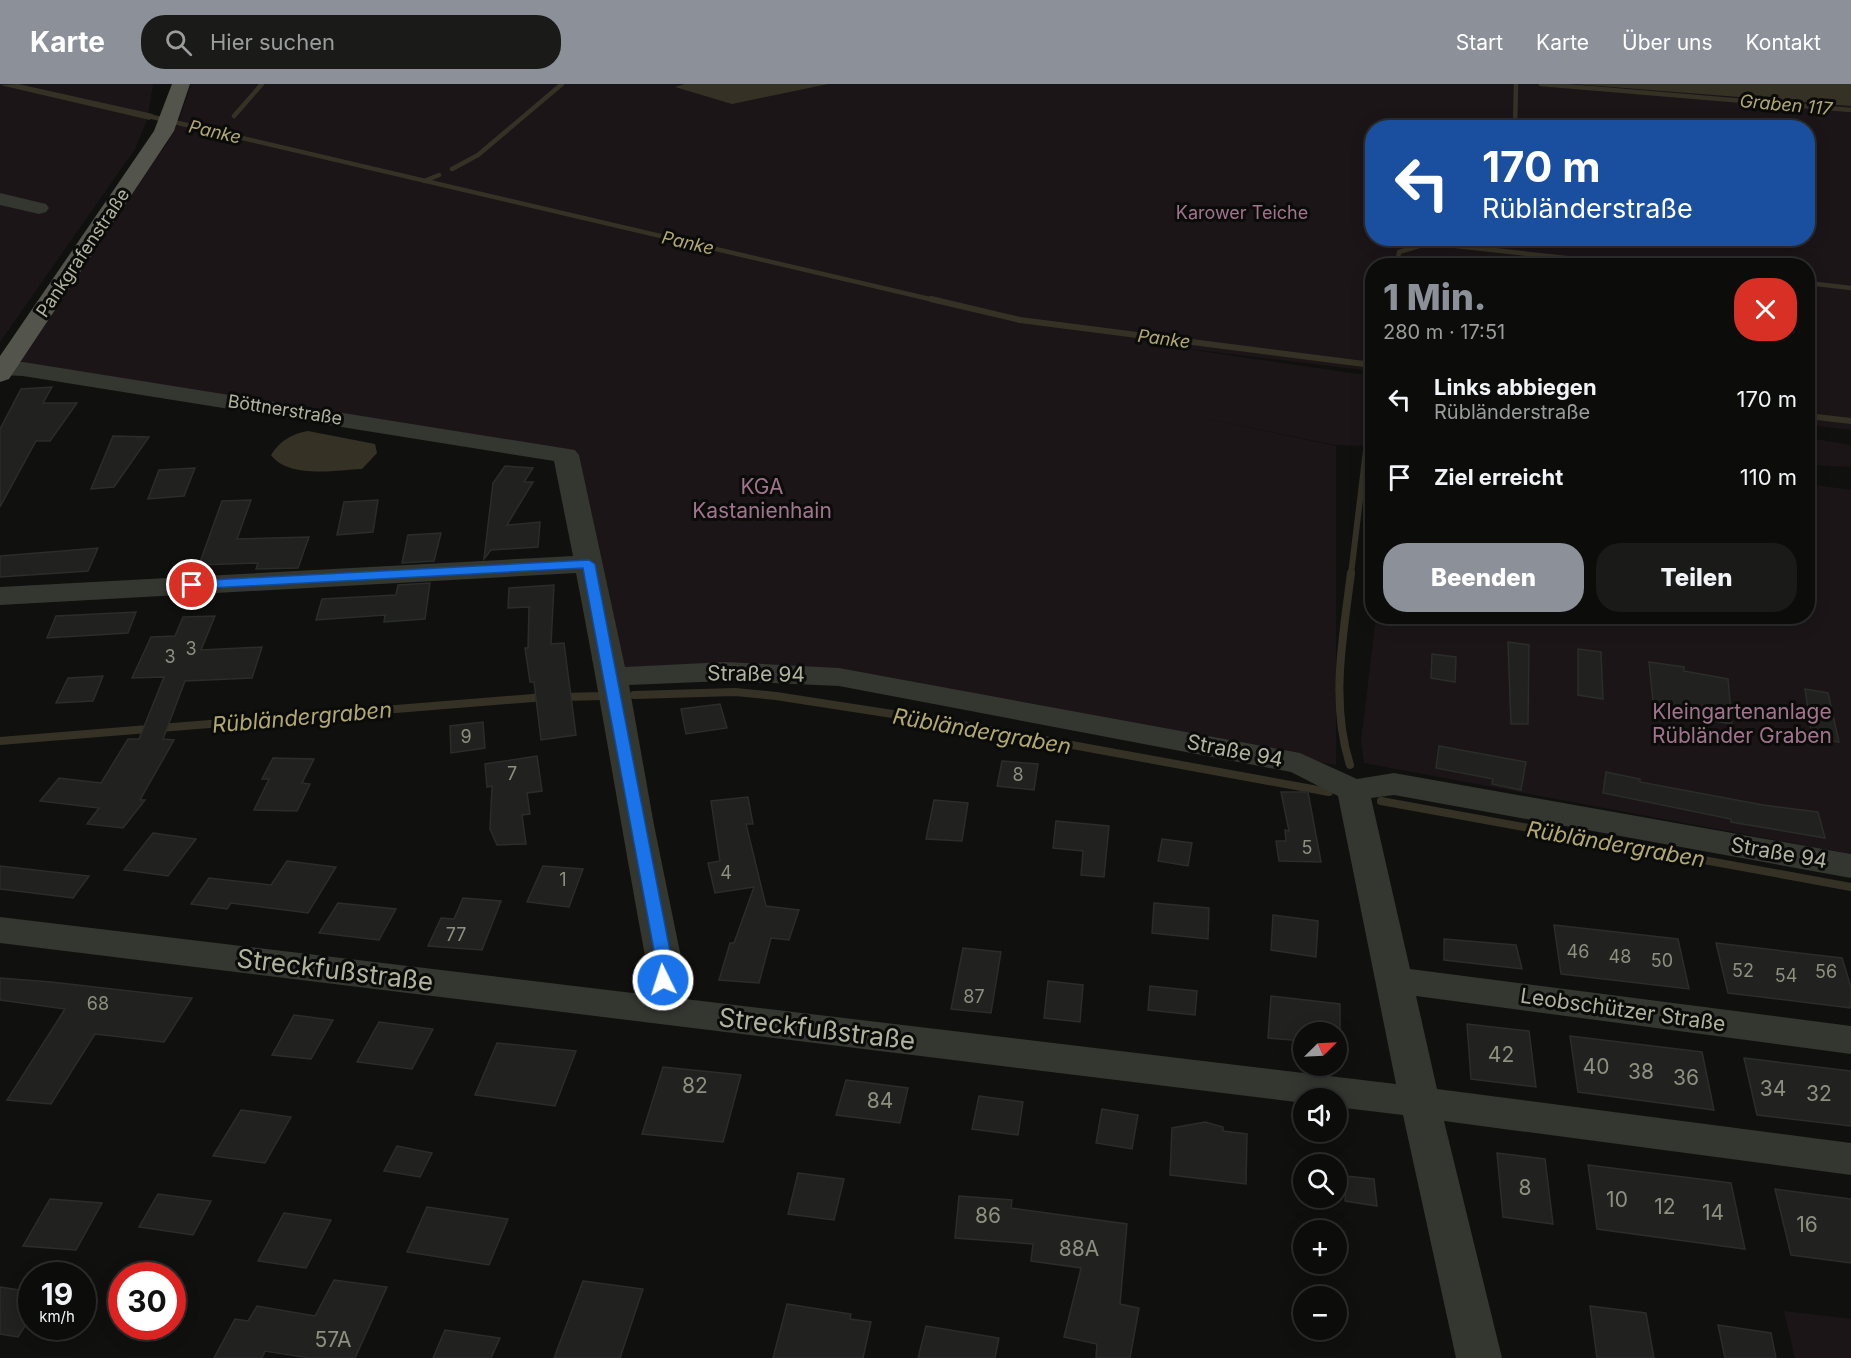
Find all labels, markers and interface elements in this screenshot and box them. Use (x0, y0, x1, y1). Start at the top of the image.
search box (141, 15, 561, 69)
text: Karte (30, 25, 105, 59)
icon: search (162, 26, 195, 59)
text: Hier suchen (210, 29, 335, 55)
text: Start (1456, 30, 1503, 55)
text: Karte (1536, 30, 1589, 55)
text: Über uns (1622, 30, 1713, 55)
text: Kontakt (1746, 30, 1821, 55)
water label: Graben 117 (1739, 90, 1834, 119)
water label: Panke (187, 115, 243, 148)
text: 170 m (1482, 141, 1600, 192)
icon: left (1383, 144, 1461, 222)
street label: Pankgrafenstraße (32, 184, 133, 321)
text: Rübländerstraße (1482, 192, 1693, 225)
park label: Karower Teiche (1176, 202, 1308, 223)
water label: Panke (660, 226, 716, 259)
text: 1 Min. (1383, 275, 1486, 319)
button: close (1734, 278, 1797, 341)
text: 280 m · 17:51 (1383, 320, 1505, 344)
water label: Panke (1137, 325, 1192, 352)
text: Links abbiegen (1434, 374, 1597, 400)
icon: left (1383, 383, 1416, 416)
text: 170 m (1737, 386, 1797, 412)
street label: Böttnerstraße (226, 390, 344, 429)
text: Rübländerstraße (1434, 400, 1590, 424)
icon: arrive (1383, 461, 1416, 494)
text: Ziel erreicht (1434, 464, 1563, 490)
text: 110 m (1740, 464, 1797, 490)
park label: KGA Kastanienhain (692, 474, 832, 523)
button: Beenden (1383, 543, 1584, 612)
button: Teilen (1596, 543, 1797, 612)
pin (166, 559, 217, 610)
icon: arrive (175, 568, 208, 601)
house number: 3 (185, 638, 197, 659)
house number: 3 (164, 646, 176, 667)
street label: Straße 94 (707, 660, 805, 687)
water label: Rübländergraben (211, 696, 393, 738)
park label: Kleingartenanlage Rübländer Graben (1652, 699, 1832, 748)
water label: Rübländergraben (891, 703, 1073, 759)
house number: 9 (460, 726, 472, 747)
street label: Straße 94 (1185, 729, 1285, 772)
house number: 7 (507, 763, 517, 784)
house number: 8 (1012, 764, 1024, 785)
water label: Rübländergraben (1525, 816, 1707, 872)
street label: Straße 94 (1729, 832, 1829, 873)
house number: 5 (1302, 837, 1312, 858)
house number: 4 (720, 862, 732, 883)
house number: 1 (559, 869, 567, 890)
house number: 77 (446, 924, 466, 945)
house number: 46 (1567, 941, 1589, 962)
street label: Streckfußstraße (235, 942, 435, 997)
house number: 48 (1609, 946, 1631, 967)
position arrow (631, 948, 695, 1012)
house number: 50 (1651, 950, 1673, 971)
house number: 52 (1732, 960, 1754, 981)
house number: 56 (1815, 961, 1837, 982)
house number: 54 (1775, 965, 1797, 986)
street label: Leobschützer Straße (1519, 983, 1727, 1036)
house number: 87 (963, 986, 985, 1007)
house number: 68 (87, 993, 109, 1014)
street label: Streckfußstraße (717, 1001, 917, 1056)
north arrow (1293, 1022, 1347, 1076)
map controls (1293, 1022, 1347, 1340)
house number: 42 (1488, 1042, 1514, 1067)
house number: 40 (1583, 1054, 1609, 1079)
house number: 38 (1628, 1059, 1654, 1084)
house number: 36 (1673, 1065, 1699, 1090)
house number: 82 (682, 1073, 708, 1098)
house number: 34 (1760, 1076, 1786, 1101)
house number: 32 (1806, 1081, 1832, 1106)
house number: 84 (867, 1088, 893, 1113)
button: sound (1293, 1088, 1347, 1142)
button: search (1293, 1154, 1347, 1208)
house number: 8 (1519, 1175, 1532, 1200)
house number: 10 (1606, 1187, 1628, 1212)
house number: 12 (1654, 1194, 1676, 1219)
house number: 14 (1702, 1200, 1724, 1225)
house number: 86 (975, 1203, 1001, 1228)
house number: 16 (1796, 1212, 1818, 1237)
button: + (1293, 1220, 1347, 1274)
house number: 88A (1059, 1236, 1099, 1261)
speed limit sign: 30 (108, 1262, 186, 1340)
text: 19 (41, 1276, 73, 1312)
button: − (1293, 1286, 1347, 1340)
text: km/h (39, 1307, 75, 1326)
house number: 57A (315, 1327, 351, 1352)

